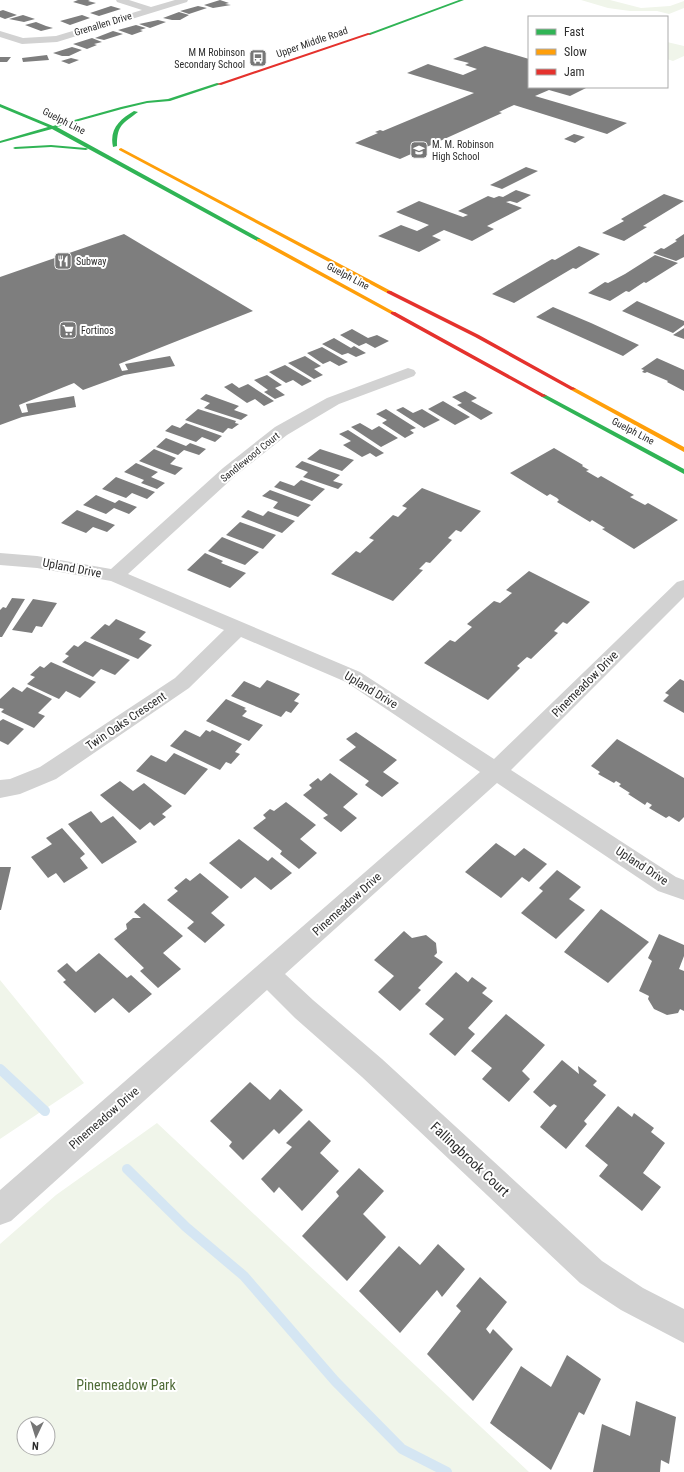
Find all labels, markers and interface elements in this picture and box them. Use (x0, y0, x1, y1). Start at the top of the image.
street label: Grenallen Drive (73, 10, 133, 38)
legend (528, 16, 668, 88)
street label: Upper Middle Road (275, 25, 349, 59)
text: Fast (564, 25, 585, 39)
text: Slow (564, 45, 587, 59)
place label: M M Robinson Secondary School (174, 47, 245, 70)
bus stop icon: M M Robinson Secondary School (248, 48, 268, 68)
text: Jam (564, 65, 585, 79)
street label: Guelph Line (41, 106, 87, 137)
place label: M. M. Robinson High School (432, 139, 494, 162)
school or university icon: M. M. Robinson High School (409, 140, 429, 160)
restaurant icon: Subway (53, 251, 73, 271)
place label: Subway (76, 256, 106, 267)
street label: Guelph Line (325, 260, 371, 292)
supermarket icon: Fortinos (58, 320, 78, 340)
place label: Fortinos (81, 325, 114, 336)
street label: Guelph Line (610, 415, 656, 447)
street label: Sandlewood Court (218, 430, 282, 484)
street label: Upland Drive (41, 555, 103, 581)
street label: Pinemeadow Drive (549, 648, 621, 720)
street label: Upland Drive (342, 669, 400, 712)
street label: Twin Oaks Crescent (83, 689, 169, 753)
street label: Upland Drive (613, 844, 671, 888)
street label: Pinemeadow Drive (310, 869, 385, 939)
street label: Pinemeadow Drive (66, 1084, 142, 1152)
street label: Fallingbrook Court (427, 1118, 513, 1200)
park label: Pinemeadow Park (76, 1377, 176, 1393)
north arrow (16, 1416, 56, 1456)
text: N (31, 1439, 39, 1452)

